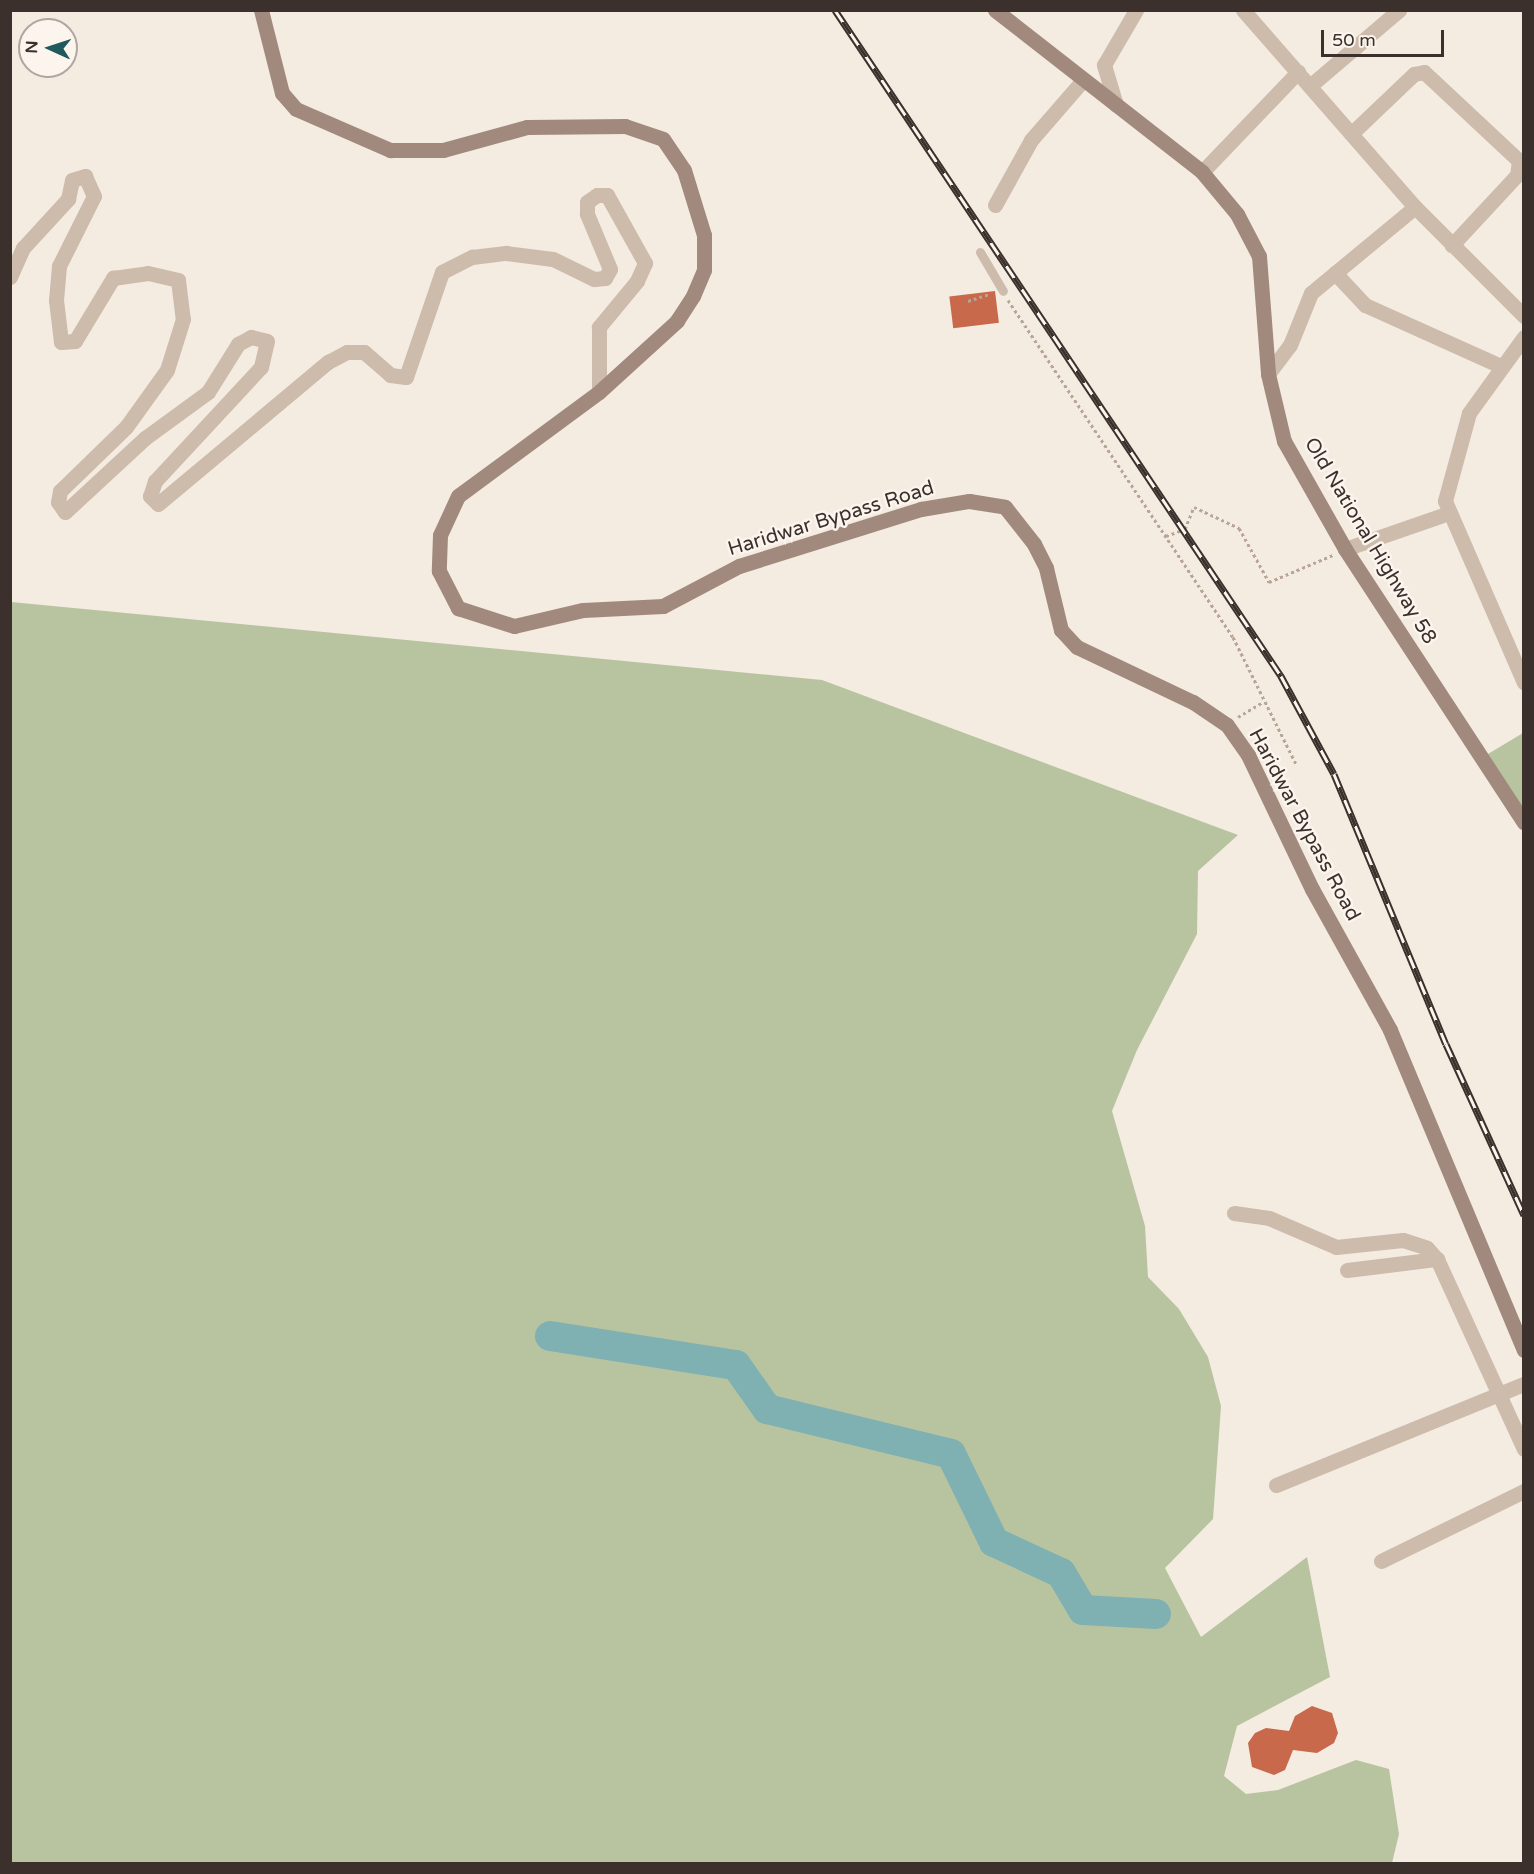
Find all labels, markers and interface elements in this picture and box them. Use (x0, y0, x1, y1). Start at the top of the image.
north arrow (18, 18, 78, 78)
scale bar (1324, 18, 1447, 56)
text: 50 m (1332, 29, 1376, 51)
text: N (22, 40, 42, 54)
street label: Old National Highway 58 (1299, 433, 1441, 649)
street label: Haridwar Bypass Road (725, 476, 937, 562)
street label: Haridwar Bypass Road (1243, 725, 1365, 925)

